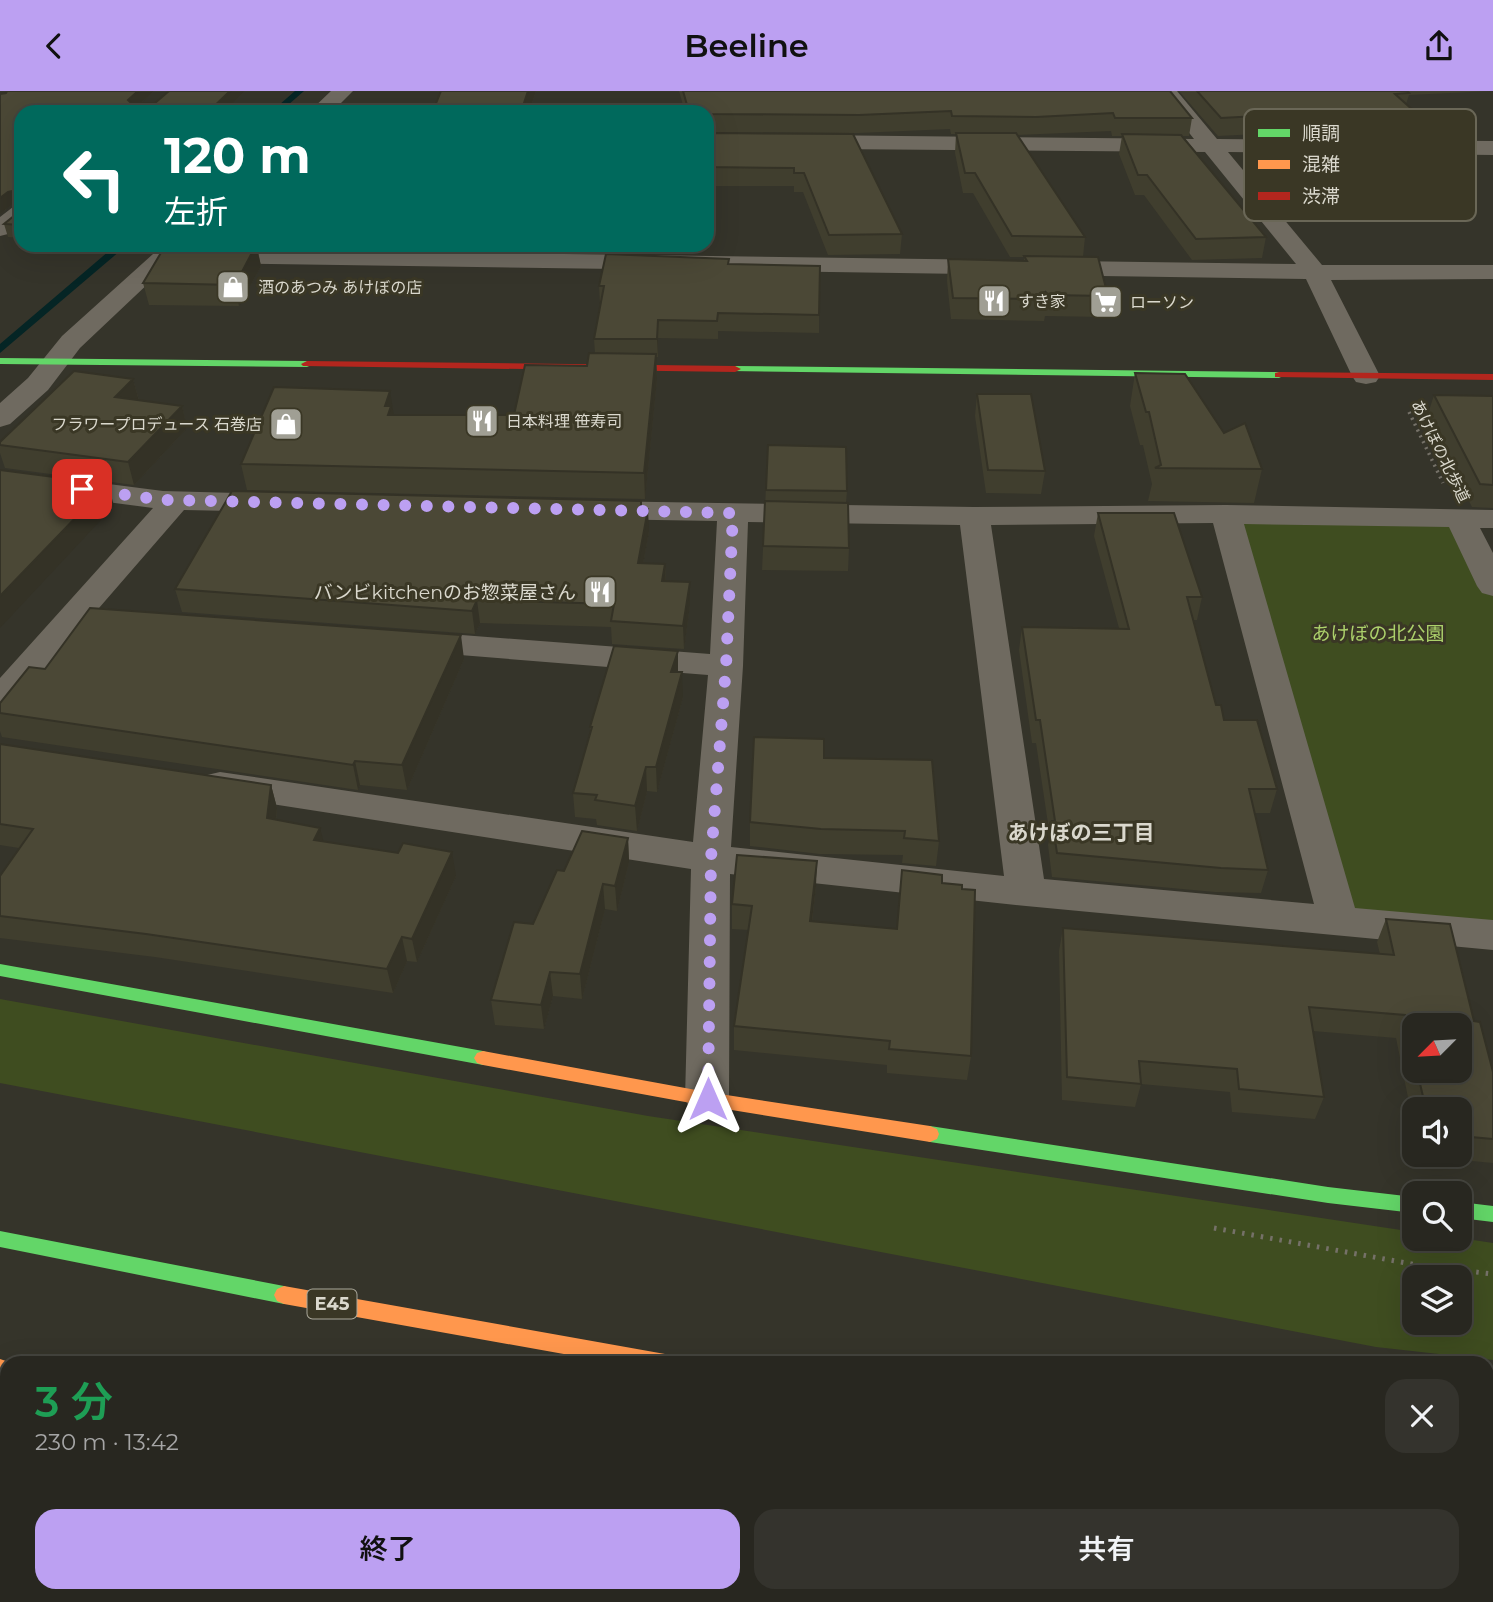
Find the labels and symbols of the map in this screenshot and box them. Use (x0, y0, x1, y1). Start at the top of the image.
legend (1244, 109, 1476, 221)
text: 順調 (1302, 122, 1340, 145)
text: 混雑 (1302, 153, 1340, 176)
text: 渋滞 (1302, 185, 1340, 208)
shop icon: 酒のあつみ あけぼの店 (214, 268, 252, 306)
place label: 酒のあつみ あけぼの店 (258, 278, 422, 297)
restaurant icon: すき家 (975, 282, 1013, 320)
supermarket icon: ローソン (1087, 283, 1125, 321)
place label: すき家 (1018, 292, 1066, 311)
place label: ローソン (1130, 293, 1194, 312)
street label: あけぼの北歩道 (1407, 397, 1474, 506)
restaurant icon: 日本料理 笹寿司 (463, 402, 501, 440)
shop icon: フラワープロデュース 石巻店 (267, 405, 305, 443)
place label: 日本料理 笹寿司 (506, 412, 622, 431)
place label: フラワープロデュース 石巻店 (52, 415, 262, 434)
pin (52, 459, 112, 519)
restaurant icon: バンビkitchenのお惣菜屋さん (581, 573, 619, 611)
place label: バンビkitchenのお惣菜屋さん (314, 581, 576, 604)
park label: あけぼの北公園 (1311, 622, 1445, 645)
district label: あけぼの三丁目 (1008, 820, 1155, 845)
north arrow (1402, 1013, 1472, 1083)
position arrow (671, 1062, 745, 1136)
road number: E45 (308, 1289, 356, 1319)

